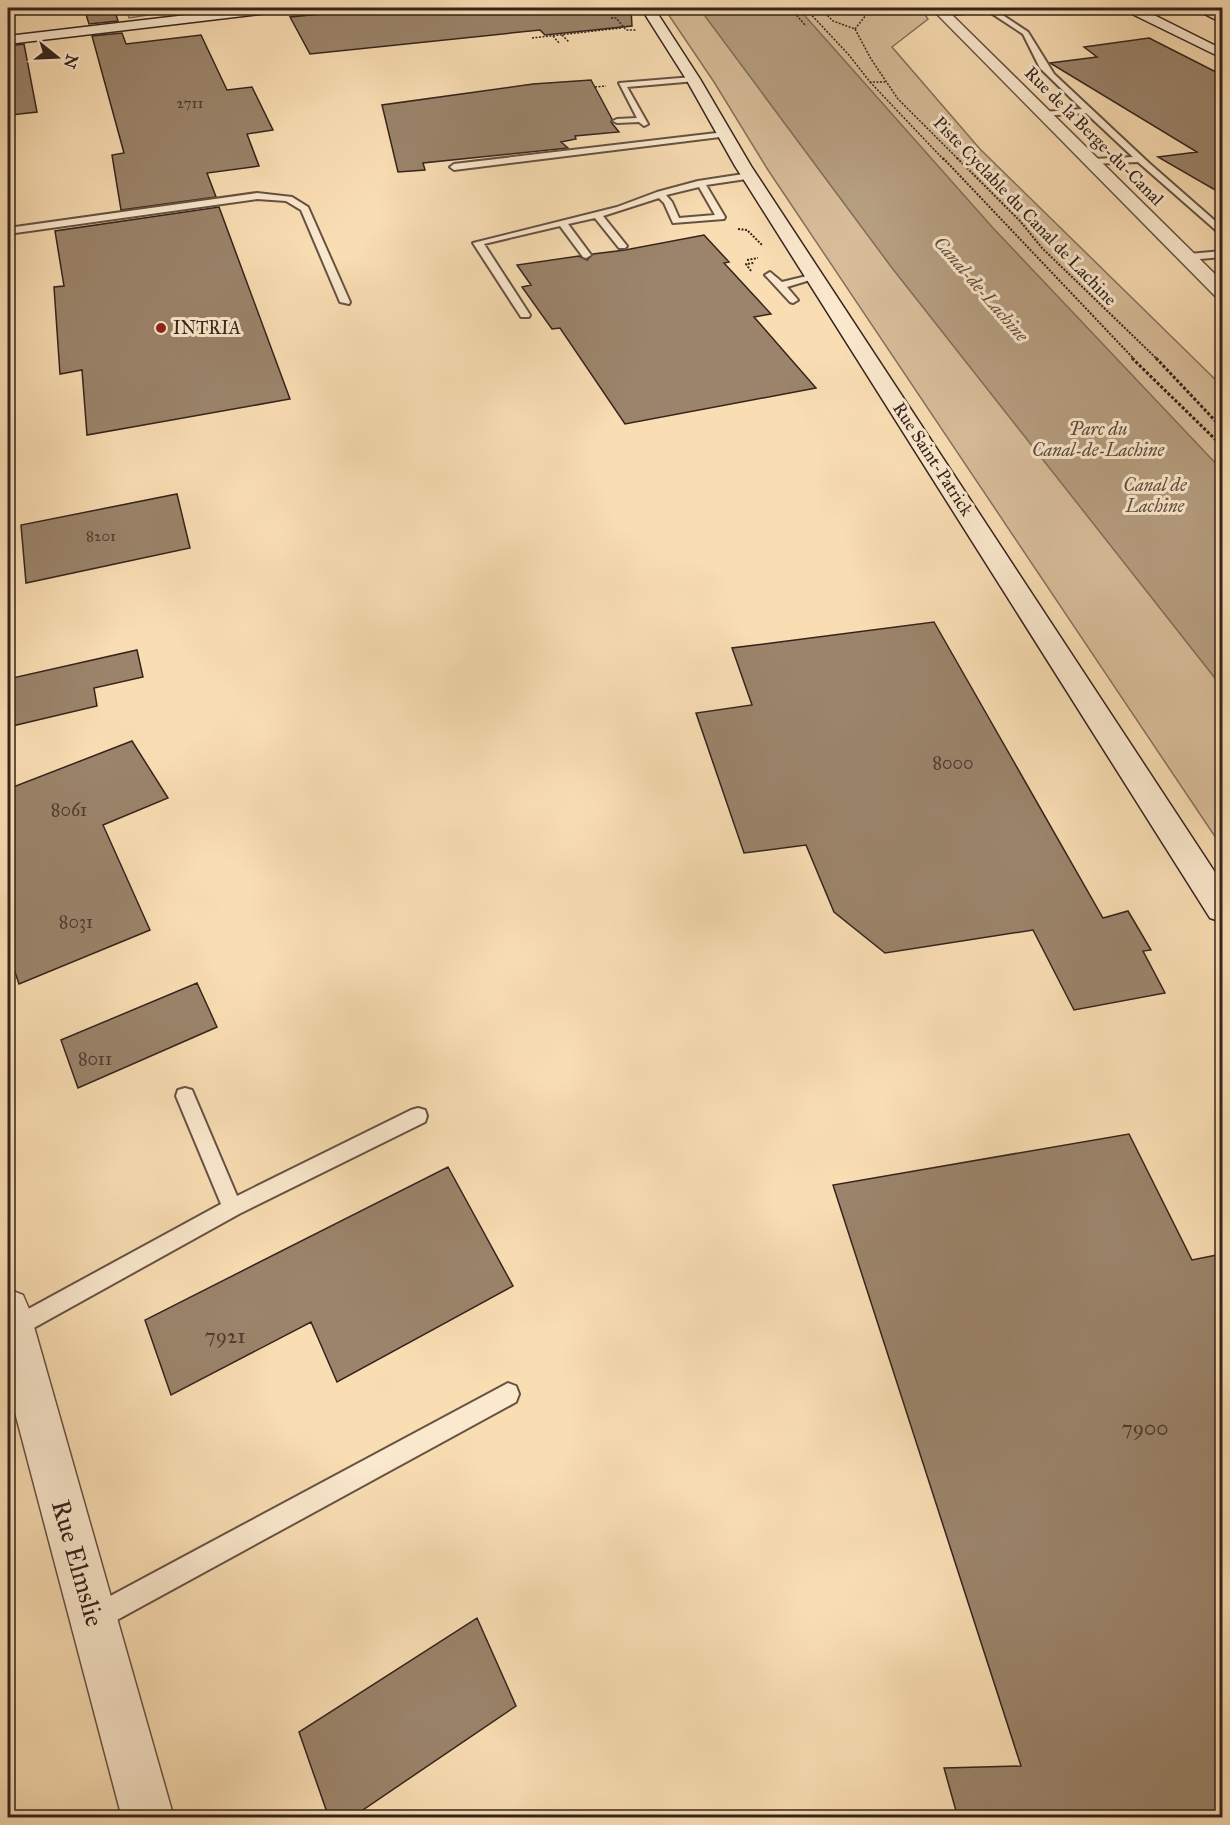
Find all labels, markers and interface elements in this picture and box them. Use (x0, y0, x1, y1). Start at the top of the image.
north arrow (27, 27, 87, 87)
text: N (60, 52, 82, 71)
street label: Rue de la Berge-du-Canal (1019, 62, 1168, 211)
house number: 2711 (177, 94, 203, 112)
street label: Piste Cyclable du Canal de Lachine (929, 112, 1121, 310)
water label: Canal-de-Lachine (929, 232, 1034, 347)
place label: INTRIA (173, 317, 241, 339)
marker: INTRIA (154, 321, 168, 335)
street label: Rue Saint-Patrick (888, 398, 978, 521)
park label: Parc du Canal-de-Lachine (1032, 418, 1165, 461)
water label: Canal de Lachine (1123, 474, 1188, 517)
house number: 8201 (86, 527, 116, 545)
house number: 8000 (932, 752, 974, 774)
house number: 8061 (51, 799, 87, 821)
house number: 8031 (59, 911, 93, 933)
house number: 8011 (78, 1048, 112, 1070)
house number: 7921 (204, 1323, 246, 1349)
house number: 7900 (1122, 1415, 1168, 1441)
street label: Rue Elmslie (45, 1496, 111, 1630)

